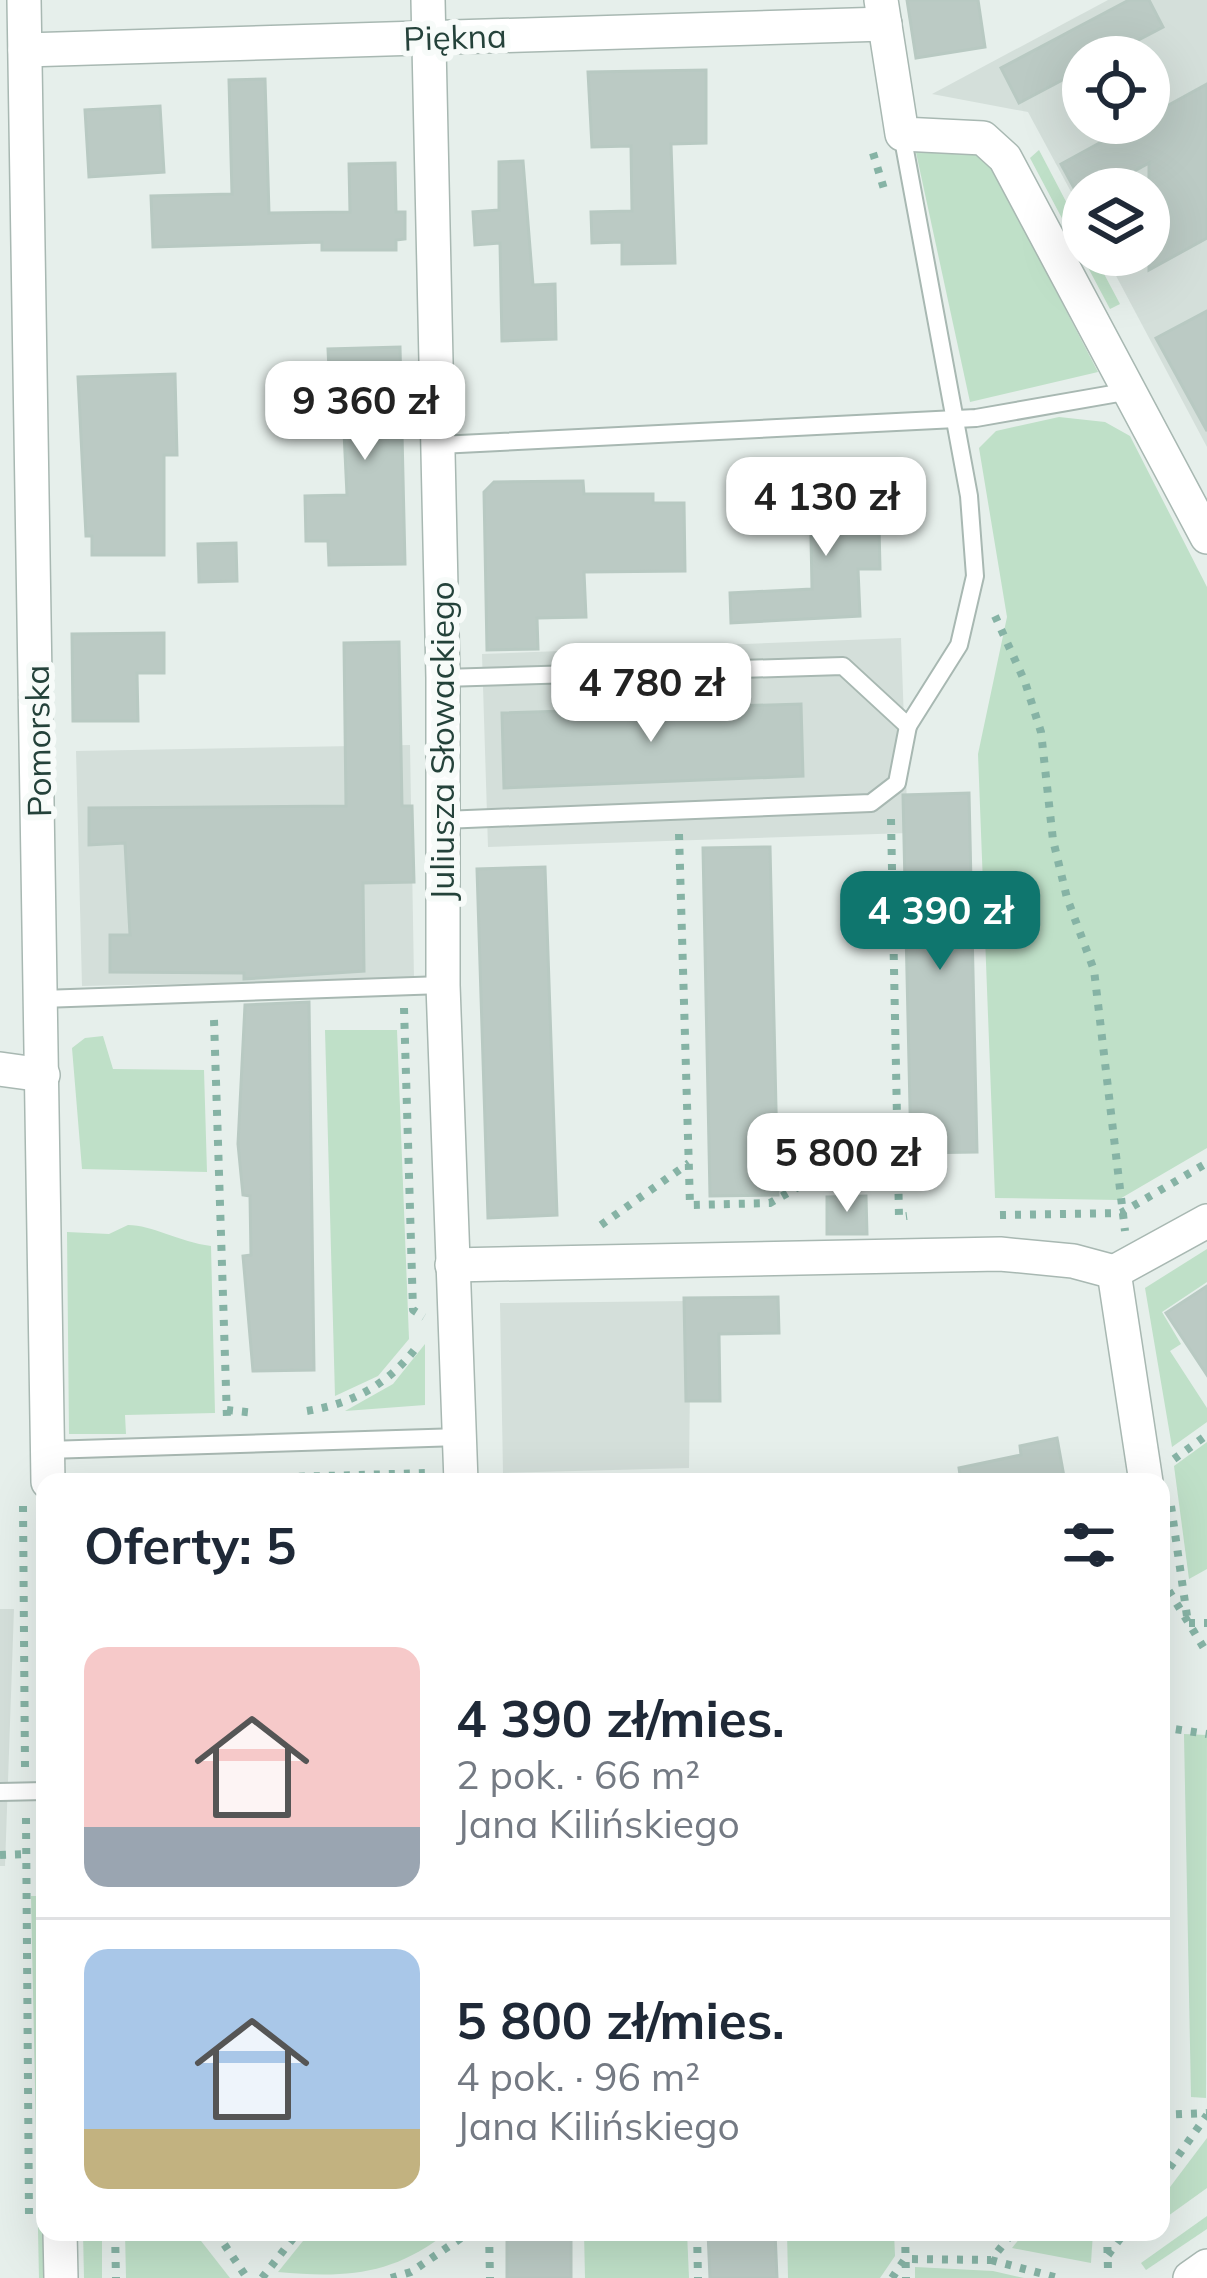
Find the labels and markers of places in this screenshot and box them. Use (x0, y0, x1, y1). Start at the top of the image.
pin: 9 360 zł (241, 361, 489, 463)
pin: 4 130 zł (702, 457, 950, 559)
pin: 4 780 zł (527, 643, 775, 745)
pin: 4 390 zł (816, 871, 1064, 973)
pin: 5 800 zł (723, 1113, 971, 1215)

